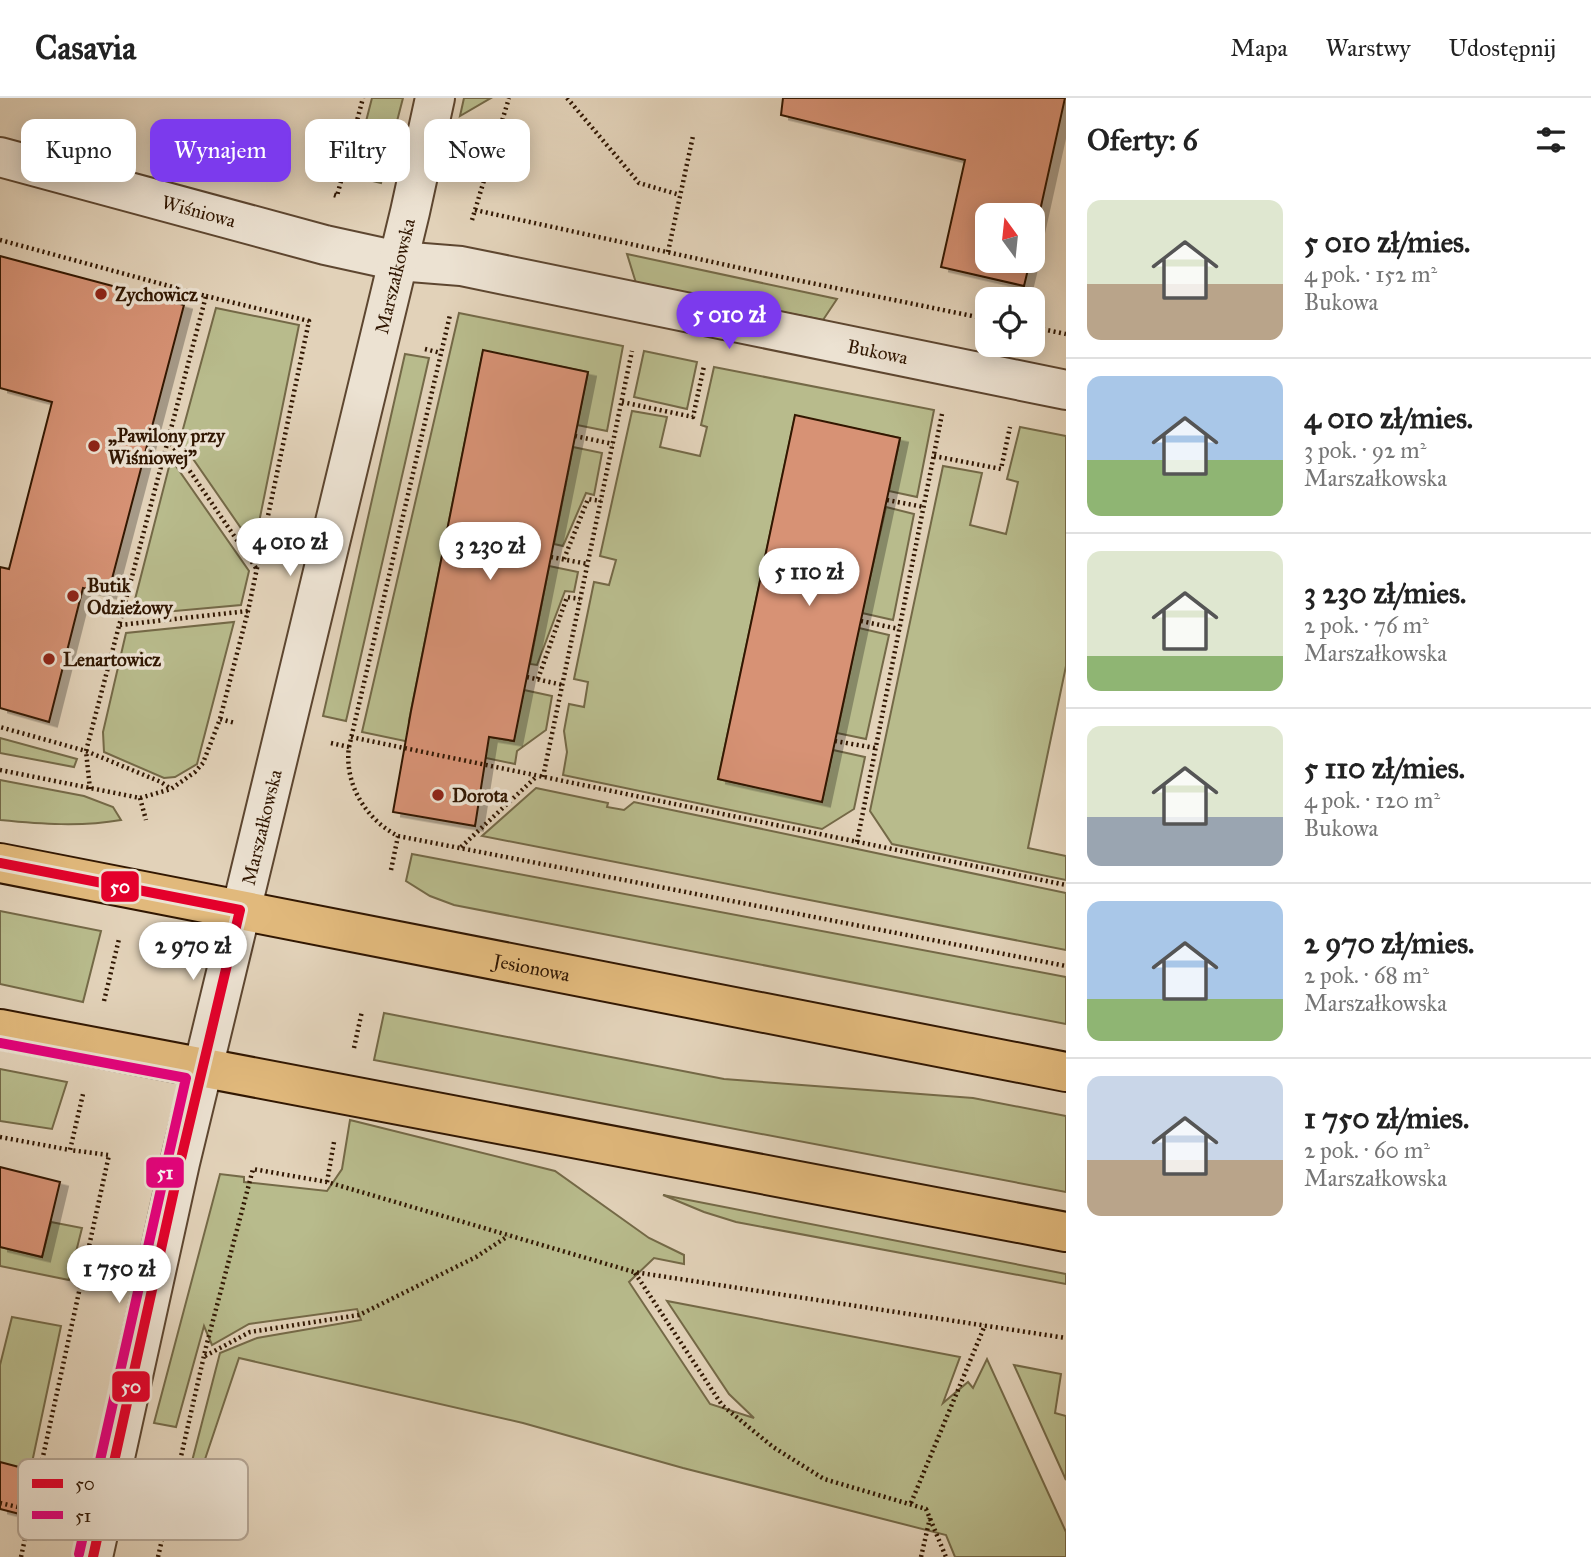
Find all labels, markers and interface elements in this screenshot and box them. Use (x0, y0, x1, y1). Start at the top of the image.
text: Casavia (35, 28, 136, 68)
text: Mapa (1231, 33, 1288, 63)
text: Warstwy (1326, 33, 1411, 63)
text: Udostępnij (1449, 33, 1556, 63)
chip: Kupno (21, 119, 136, 182)
chip: Wynajem (150, 119, 291, 182)
chip: Filtry (305, 119, 410, 182)
chip: Nowe (424, 119, 530, 182)
icon: filters (1532, 121, 1570, 159)
text: Oferty: 6 (1087, 122, 1198, 158)
street label: Wiśniowa (159, 190, 239, 232)
north arrow (975, 203, 1045, 273)
map controls (975, 203, 1045, 357)
street label: Marszałkowska (369, 215, 420, 336)
text: 5 010 zł/mies. (1304, 224, 1470, 260)
icon: home (1143, 228, 1227, 312)
text: 4 pok. · 152 m² (1304, 260, 1437, 288)
place label: Zychowicz (115, 283, 198, 307)
marker: Zychowicz (93, 286, 109, 302)
button: locate (975, 287, 1045, 357)
text: Bukowa (1304, 288, 1378, 316)
pin: 5 010 zł (657, 292, 801, 351)
text: 5 010 zł (692, 300, 766, 328)
street label: Bukowa (845, 334, 911, 369)
text: 4 010 zł/mies. (1304, 400, 1473, 436)
icon: home (1143, 404, 1227, 488)
place label: „Pawilony przy Wiśniowej” (108, 424, 226, 470)
text: 3 pok. · 92 m² (1304, 436, 1426, 464)
marker: „Pawilony przy Wiśniowej” (86, 438, 102, 454)
text: Marszałkowska (1304, 464, 1447, 492)
pin: 4 010 zł (218, 518, 362, 578)
pin: 3 230 zł (418, 522, 562, 582)
text: 4 010 zł (252, 527, 328, 555)
text: 3 230 zł (455, 531, 525, 559)
pin: 5 110 zł (737, 548, 881, 608)
text: 5 110 zł (775, 557, 843, 585)
place label: Butik Odzieżowy (87, 574, 174, 620)
text: 3 230 zł/mies. (1304, 575, 1466, 611)
icon: home (1143, 579, 1227, 663)
marker: Butik Odzieżowy (65, 588, 81, 604)
text: 2 pok. · 76 m² (1304, 611, 1429, 639)
text: Marszałkowska (1304, 639, 1447, 667)
place label: Lenartowicz (63, 648, 161, 671)
marker: Lenartowicz (41, 651, 57, 667)
text: 5 110 zł/mies. (1304, 750, 1465, 786)
icon: home (1143, 754, 1227, 838)
street label: Marszałkowska (236, 766, 287, 887)
place label: Dorota (452, 784, 509, 807)
text: 4 pok. · 120 m² (1304, 786, 1440, 814)
marker: Dorota (430, 787, 446, 803)
text: Bukowa (1304, 814, 1378, 842)
line badge: 50 (100, 870, 140, 903)
text: 50 (110, 875, 130, 898)
pin: 2 970 zł (121, 922, 265, 982)
text: 2 970 zł/mies. (1304, 925, 1474, 961)
icon: home (1143, 929, 1227, 1013)
text: 2 970 zł (155, 931, 231, 959)
street label: Jesionowa (490, 948, 573, 986)
text: 2 pok. · 68 m² (1304, 961, 1429, 989)
text: Marszałkowska (1304, 989, 1447, 1017)
text: 1 750 zł/mies. (1304, 1100, 1469, 1136)
icon: home (1143, 1104, 1227, 1188)
text: 2 pok. · 60 m² (1304, 1136, 1430, 1164)
line badge: 51 (145, 1156, 185, 1189)
text: 51 (157, 1161, 174, 1184)
text: Marszałkowska (1304, 1164, 1447, 1192)
pin: 1 750 zł (47, 1246, 191, 1305)
text: 1 750 zł (83, 1254, 155, 1282)
line badge: 50 (111, 1370, 151, 1403)
text: 50 (121, 1375, 141, 1398)
legend (18, 1459, 248, 1540)
text: 50 (75, 1472, 95, 1495)
text: 51 (75, 1504, 91, 1527)

